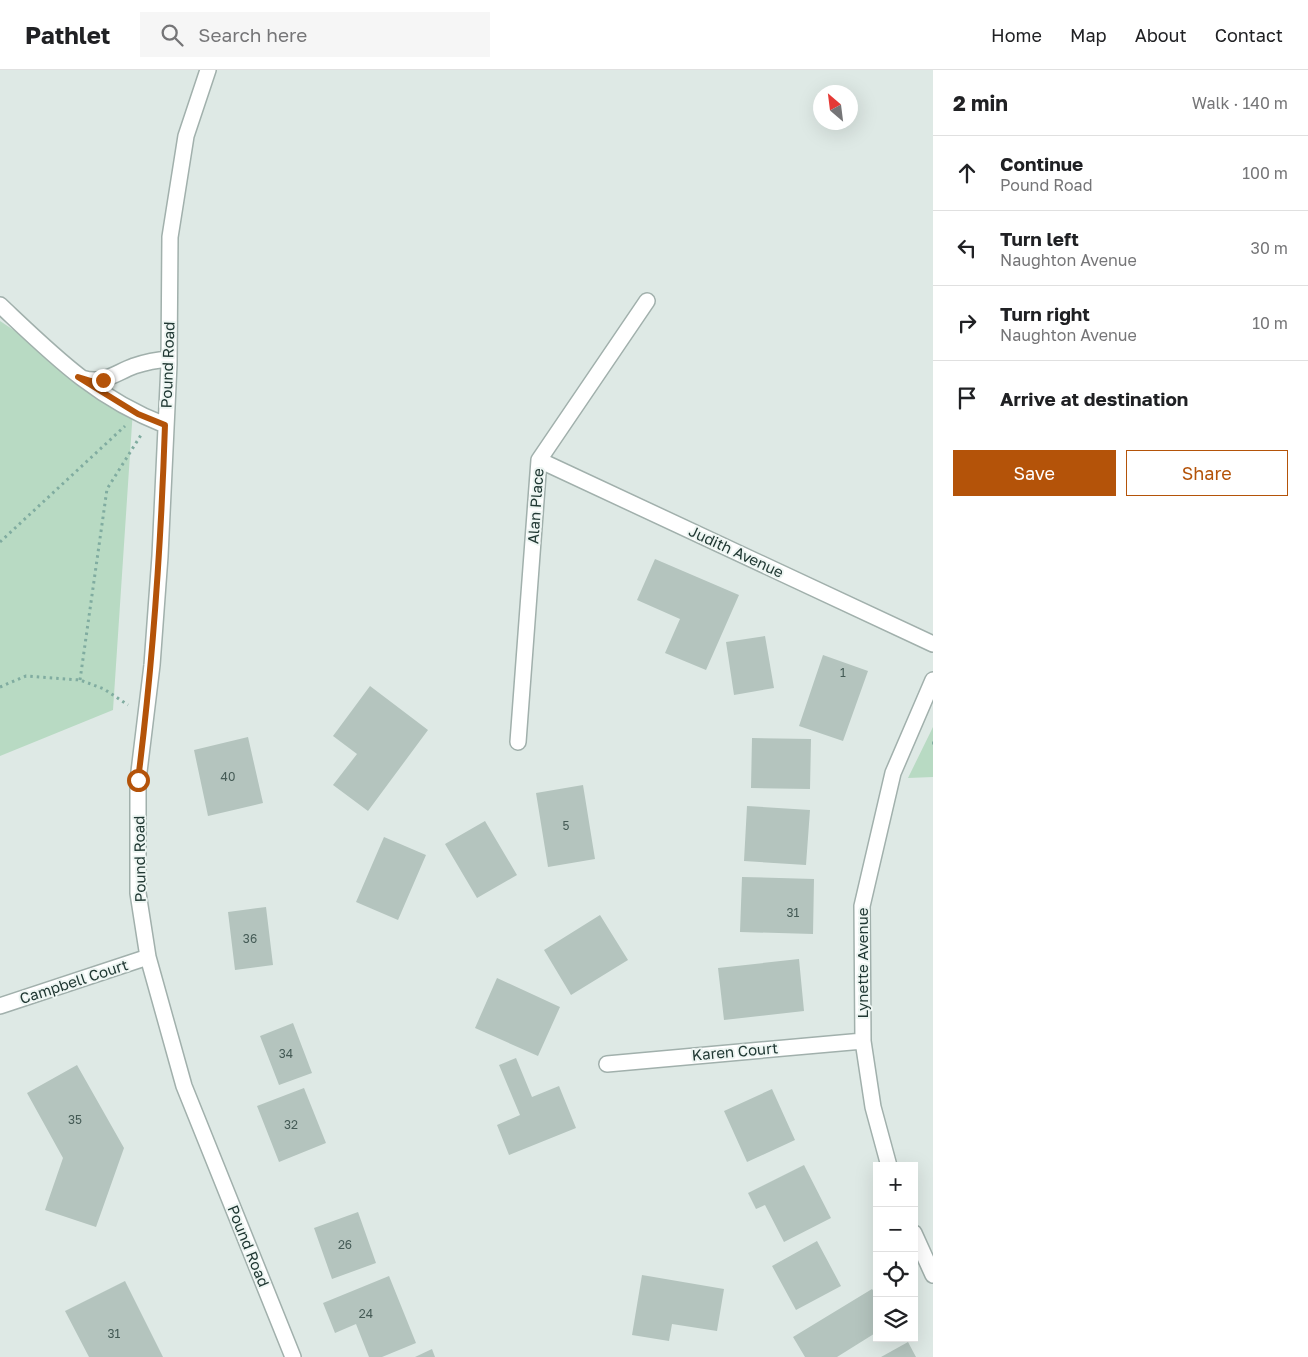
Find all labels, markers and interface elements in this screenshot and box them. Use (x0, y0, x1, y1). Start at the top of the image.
search box (140, 12, 490, 57)
text: Pathlet (25, 20, 110, 49)
icon: search (158, 21, 186, 49)
text: Search here (198, 23, 307, 46)
text: Home (991, 24, 1042, 46)
text: Map (1070, 24, 1107, 46)
text: About (1135, 24, 1187, 46)
text: Contact (1215, 24, 1283, 46)
north arrow (813, 85, 858, 130)
text: 2 min (953, 90, 1008, 116)
text: Walk · 140 m (1192, 93, 1288, 113)
text: Continue (1000, 152, 1083, 175)
icon: ahead (953, 159, 981, 187)
text: 100 m (1242, 163, 1288, 183)
text: Pound Road (1000, 175, 1092, 195)
text: Turn left (1000, 227, 1079, 250)
icon: left (953, 234, 981, 262)
text: 30 m (1251, 238, 1288, 258)
text: Naughton Avenue (1000, 250, 1137, 270)
text: Turn right (1000, 302, 1090, 325)
icon: right (953, 309, 981, 337)
text: 10 m (1252, 313, 1288, 333)
street label: Pound Road (156, 321, 178, 409)
text: Naughton Avenue (1000, 325, 1137, 345)
route end (92, 369, 115, 392)
icon: arrive (953, 384, 981, 412)
text: Arrive at destination (1000, 387, 1188, 410)
button: Save (953, 450, 1116, 496)
button: Share (1126, 450, 1288, 496)
street label: Alan Place (523, 467, 547, 544)
street label: Judith Avenue (686, 521, 787, 581)
house number: 1 (840, 665, 846, 680)
route start (127, 769, 150, 792)
house number: 40 (221, 769, 235, 784)
street label: Pound Road (129, 816, 149, 903)
house number: 5 (563, 818, 570, 833)
house number: 31 (787, 905, 800, 920)
street label: Lynette Avenue (853, 907, 871, 1018)
house number: 36 (243, 931, 257, 946)
street label: Campbell Court (17, 955, 130, 1007)
street label: Karen Court (691, 1038, 779, 1064)
house number: 34 (279, 1046, 293, 1061)
house number: 35 (68, 1112, 82, 1127)
house number: 32 (284, 1117, 298, 1132)
map controls (873, 1162, 918, 1342)
button: + (873, 1162, 918, 1207)
street label: Pound Road (224, 1202, 274, 1289)
button: − (873, 1207, 918, 1252)
house number: 26 (338, 1237, 352, 1252)
button: locate (873, 1252, 918, 1297)
button: layers (873, 1297, 918, 1342)
house number: 24 (359, 1306, 373, 1321)
house number: 31 (108, 1326, 121, 1341)

